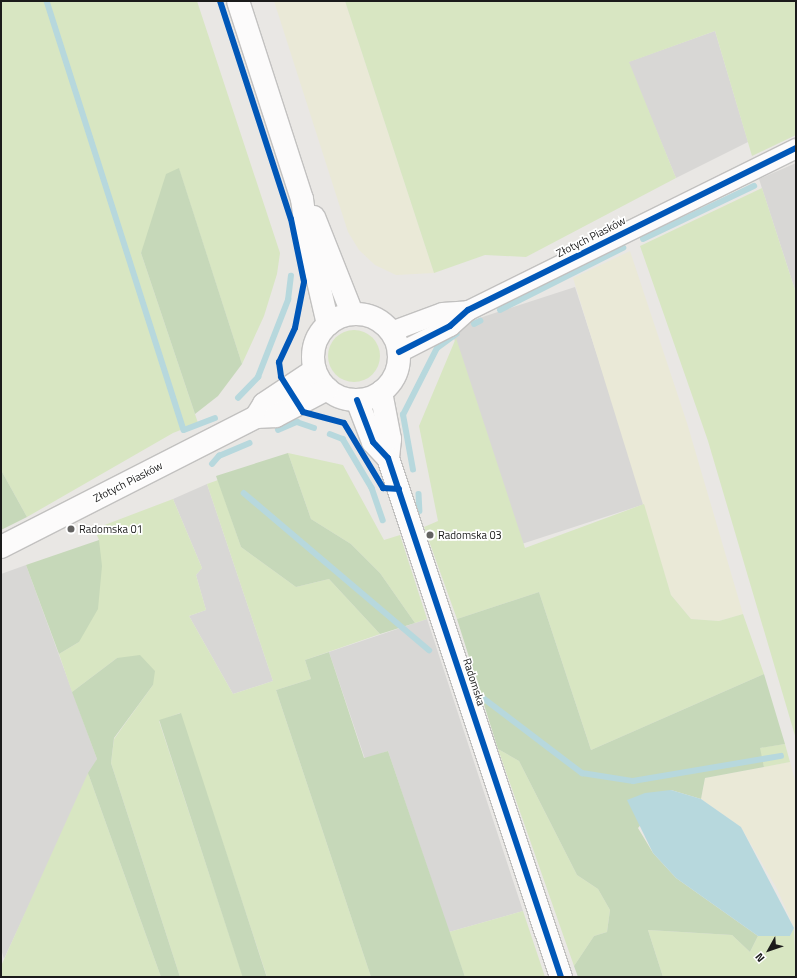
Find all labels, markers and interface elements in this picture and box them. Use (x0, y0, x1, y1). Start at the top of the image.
street label: Złotych Piasków (554, 214, 628, 260)
street label: Złotych Piasków (91, 459, 165, 505)
place label: Radomska 01 (79, 522, 143, 536)
marker: Radomska 01 (66, 524, 76, 534)
place label: Radomska 03 (438, 528, 502, 542)
marker: Radomska 03 (425, 530, 435, 540)
street label: Radomska (460, 657, 488, 707)
north arrow (749, 930, 789, 970)
text: N (751, 950, 768, 966)

